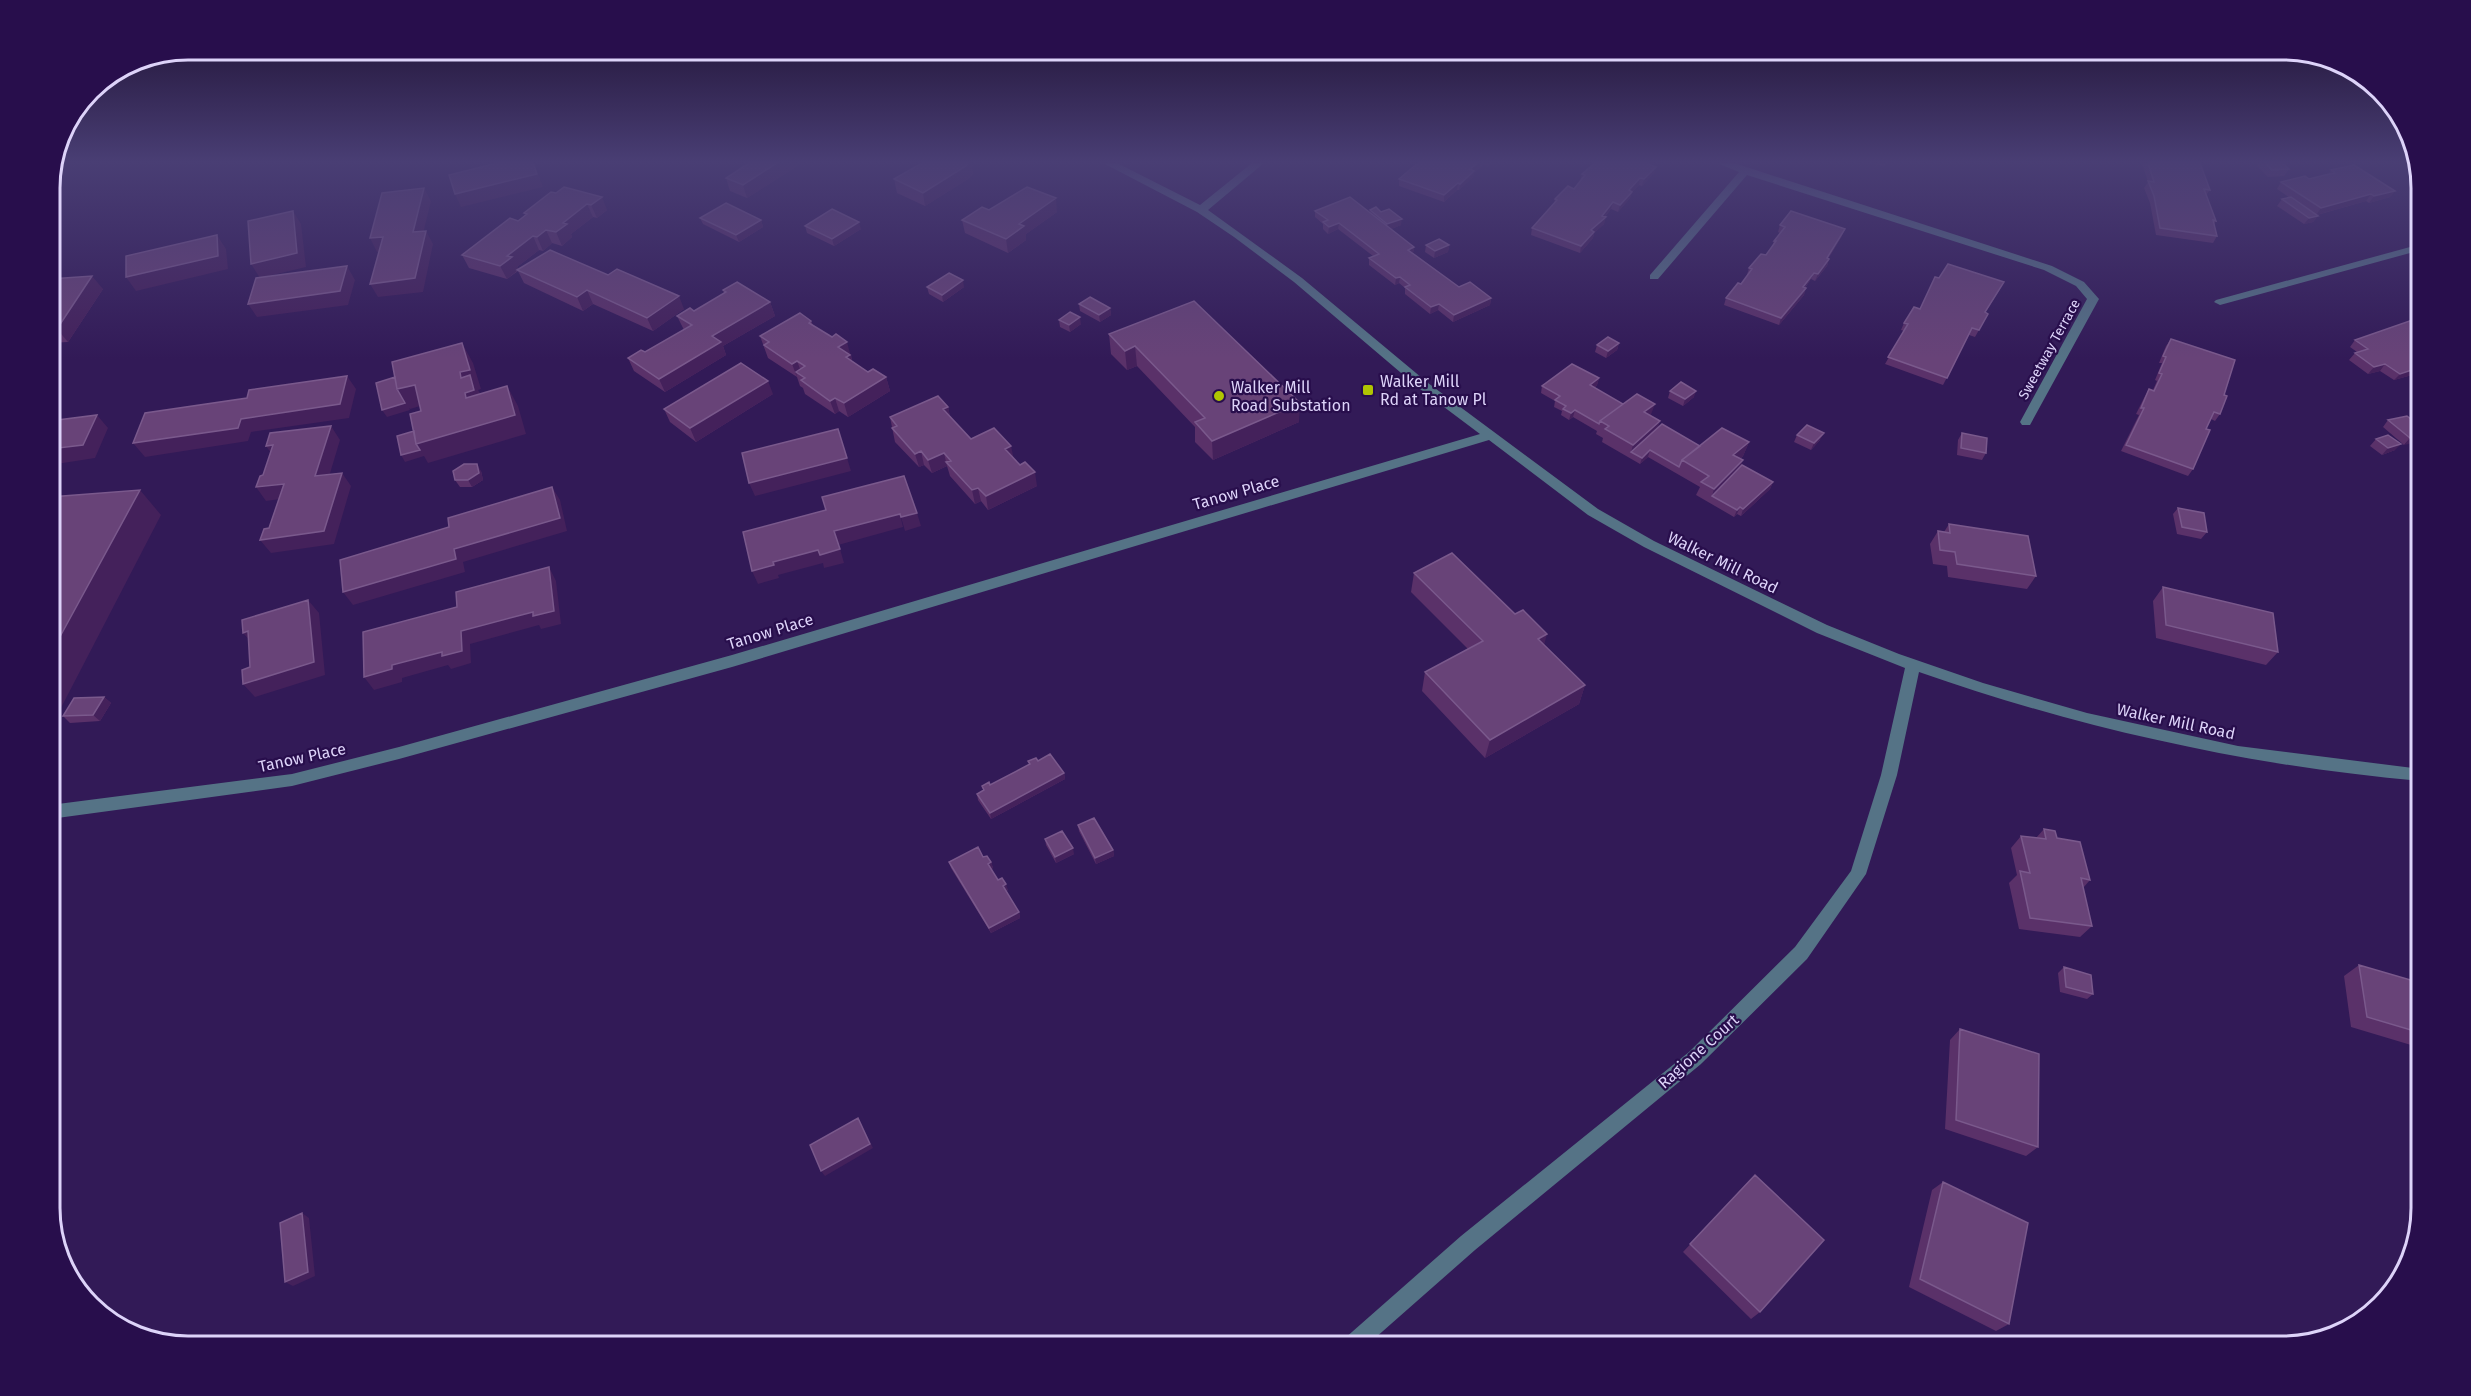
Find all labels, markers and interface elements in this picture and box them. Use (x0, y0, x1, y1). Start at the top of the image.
street label: Sweetway Terrace (2015, 296, 2084, 402)
place label: Walker Mill Rd at Tanow Pl (1380, 372, 1487, 409)
place label: Walker Mill Road Substation (1231, 378, 1351, 415)
marker: Walker Mill Rd at Tanow Pl (1361, 383, 1375, 397)
marker: Walker Mill Road Substation (1212, 389, 1226, 403)
street label: Tanow Place (1191, 471, 1282, 514)
street label: Walker Mill Road (1664, 527, 1781, 597)
street label: Tanow Place (725, 609, 816, 654)
street label: Walker Mill Road (2115, 700, 2237, 743)
street label: Tanow Place (257, 739, 348, 776)
street label: Ragione Court (1654, 1010, 1743, 1092)

